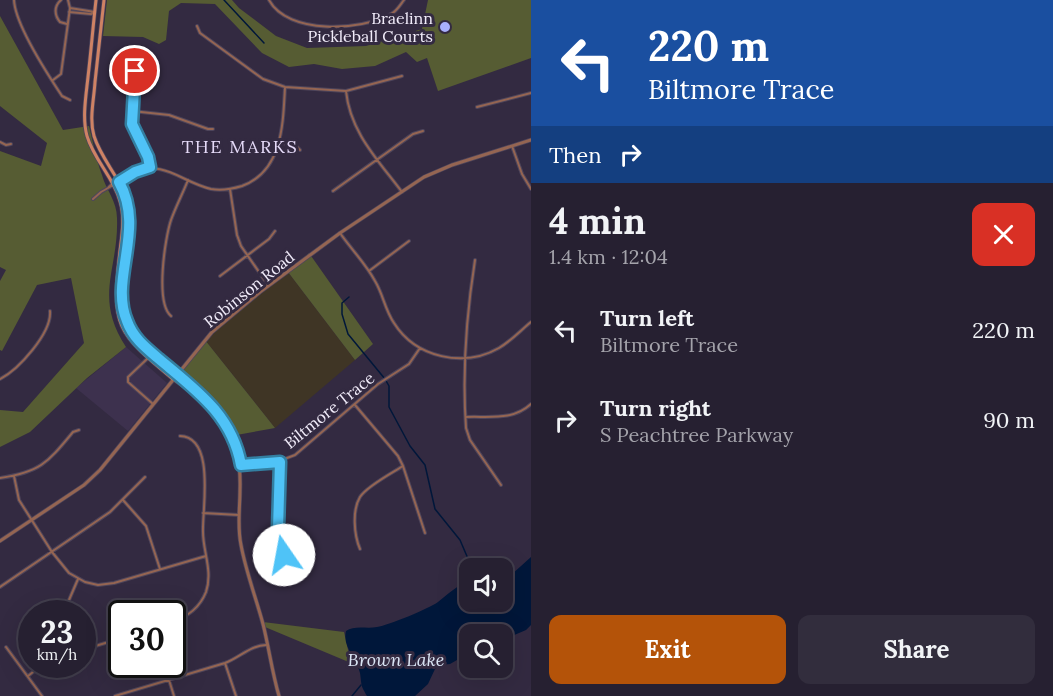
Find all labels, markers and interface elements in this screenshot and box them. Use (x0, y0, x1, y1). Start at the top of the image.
place label: Braelinn Pickleball Courts (307, 8, 433, 46)
text: 220 m (648, 19, 769, 73)
marker: Braelinn Pickleball Courts (438, 20, 452, 34)
icon: left (549, 24, 627, 102)
pin (109, 45, 160, 96)
icon: arrive (118, 54, 151, 87)
text: Biltmore Trace (648, 72, 834, 106)
district label: THE MARKS (182, 135, 298, 158)
icon: right (614, 138, 647, 171)
text: Then (549, 141, 602, 169)
text: 4 min (549, 198, 646, 244)
button: close (972, 203, 1035, 266)
text: 1.4 km · 12:04 (549, 244, 668, 269)
street label: Robinson Road (200, 246, 299, 332)
text: Turn left (600, 304, 694, 332)
icon: left (549, 314, 582, 347)
text: 220 m (972, 316, 1035, 344)
text: Biltmore Trace (600, 332, 738, 357)
street label: Biltmore Trace (280, 367, 378, 453)
text: Turn right (600, 394, 711, 422)
icon: right (549, 404, 582, 437)
text: 90 m (983, 406, 1035, 434)
text: S Peachtree Parkway (600, 422, 793, 447)
position arrow (252, 523, 316, 587)
map controls (459, 558, 513, 678)
button: sound (459, 558, 513, 612)
speed limit sign: 30 (108, 600, 186, 678)
text: 23 (41, 613, 73, 651)
button: Exit (549, 615, 786, 684)
button: Share (798, 615, 1035, 684)
button: search (459, 624, 513, 678)
text: km/h (37, 645, 77, 664)
water label: Brown Lake (348, 648, 444, 671)

